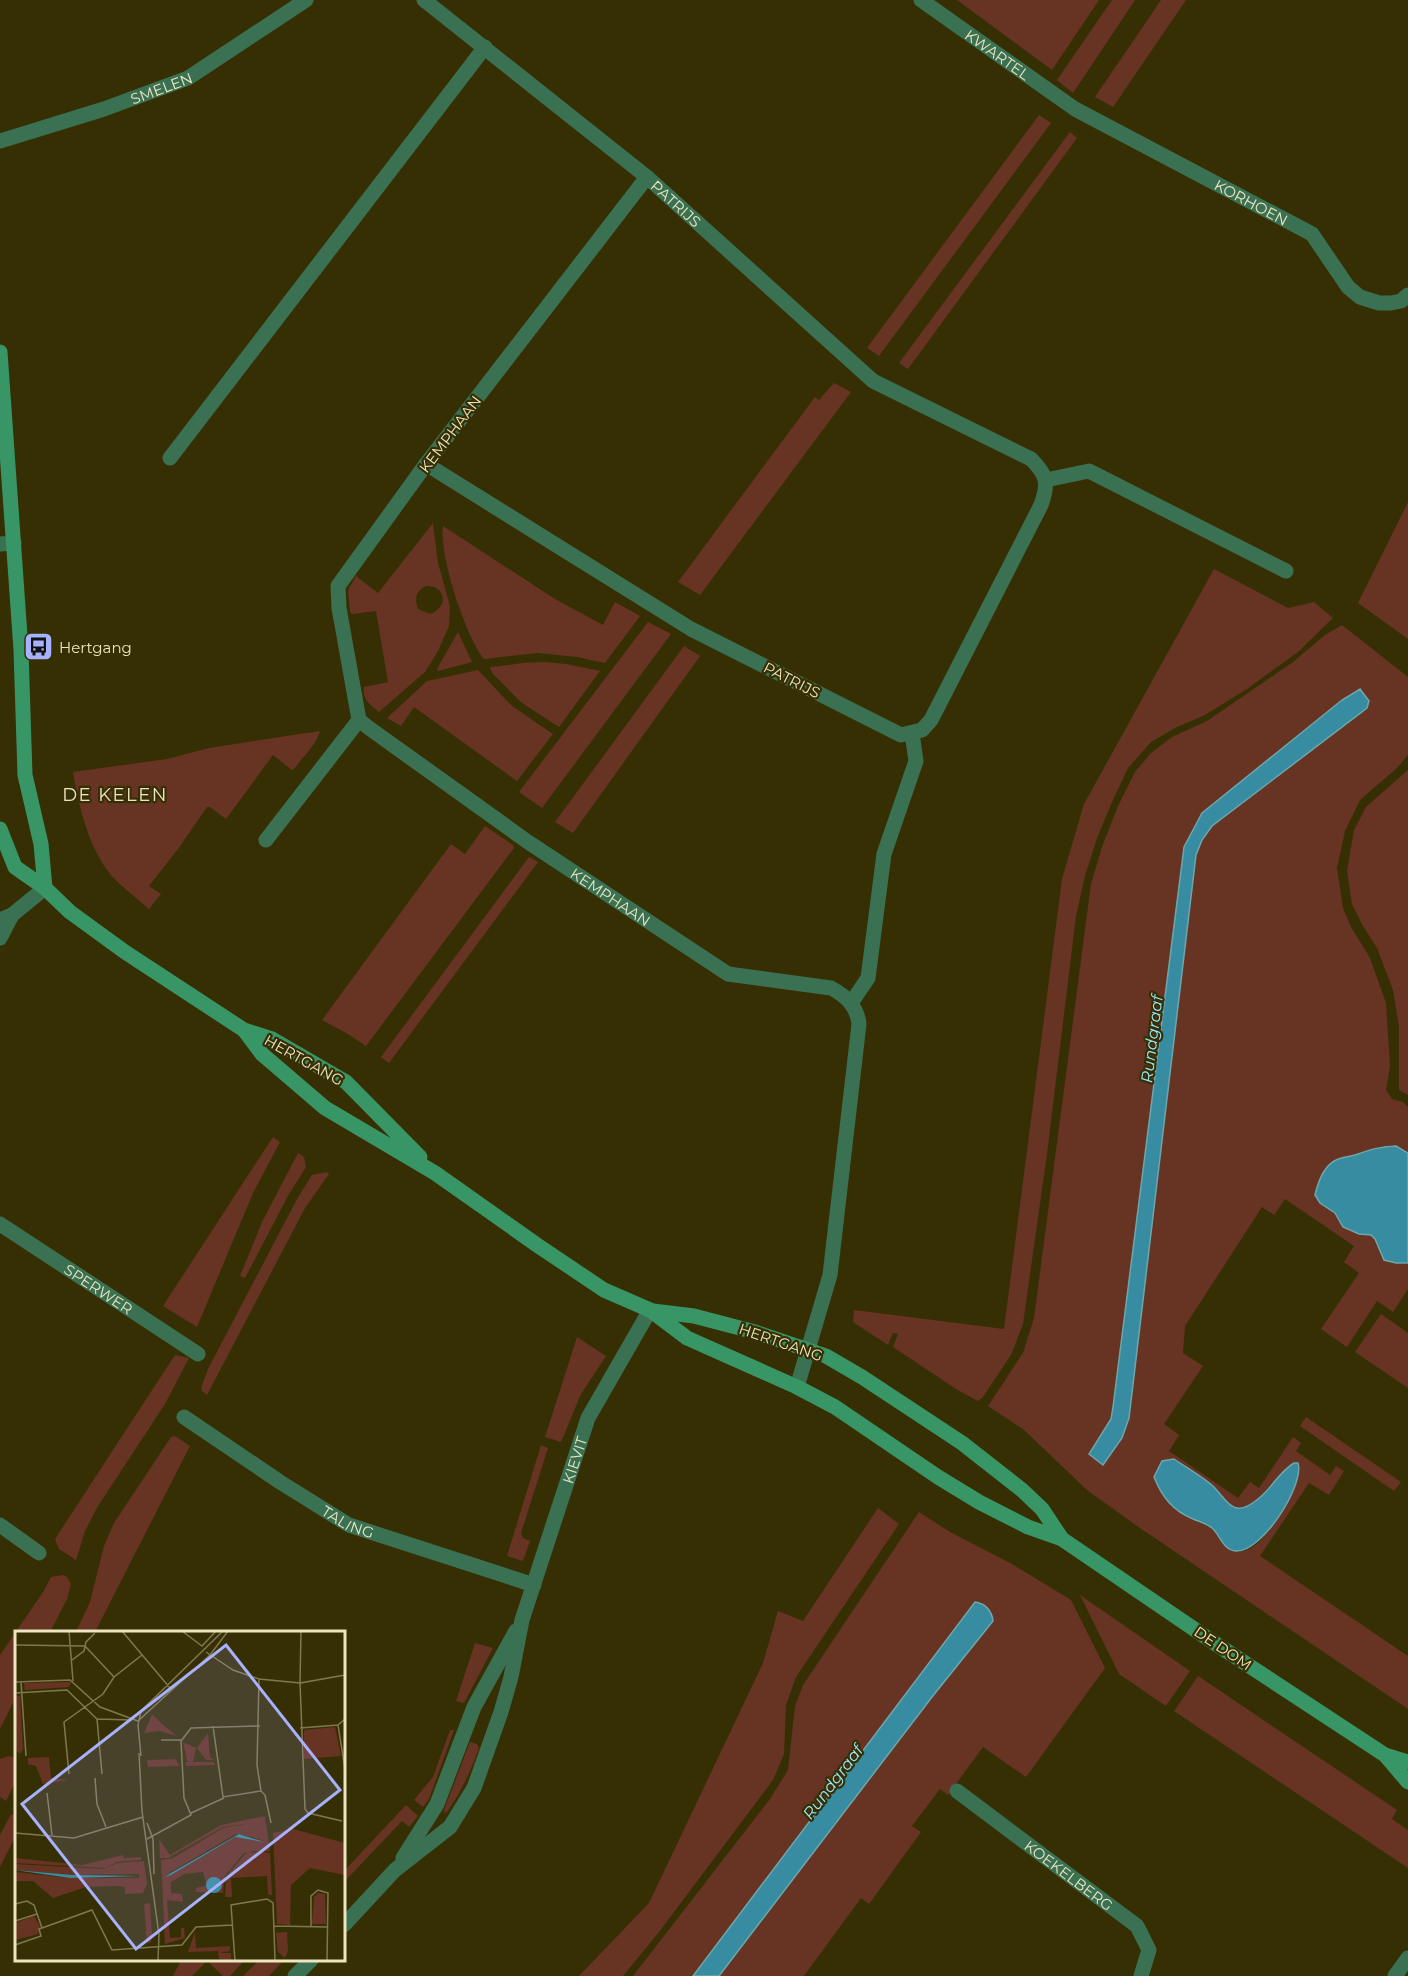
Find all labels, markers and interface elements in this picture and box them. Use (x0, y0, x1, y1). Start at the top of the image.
street label: KWARTEL (962, 25, 1034, 84)
street label: SMELEN (128, 68, 195, 108)
street label: KORHOEN (1211, 175, 1291, 229)
street label: PATRIJS (647, 176, 705, 231)
street label: KEMPHAAN (415, 392, 485, 476)
bus stop icon: Hertgang (22, 631, 54, 663)
place label: Hertgang (59, 638, 132, 657)
street label: PATRIJS (760, 658, 824, 702)
district label: DE KELEN (62, 784, 168, 806)
street label: KEMPHAAN (567, 863, 654, 930)
water label: Rundgraaf (1137, 991, 1167, 1084)
street label: HERTGANG (261, 1030, 347, 1090)
street label: SPERWER (61, 1259, 137, 1318)
street label: HERTGANG (737, 1319, 825, 1365)
street label: KIEVIT (558, 1434, 591, 1486)
street label: TALING (318, 1501, 376, 1542)
street label: DE DOM (1190, 1622, 1256, 1674)
inset map (15, 1631, 345, 1961)
water label: Rundgraaf (799, 1739, 869, 1823)
street label: KOEKELBERG (1021, 1836, 1117, 1914)

